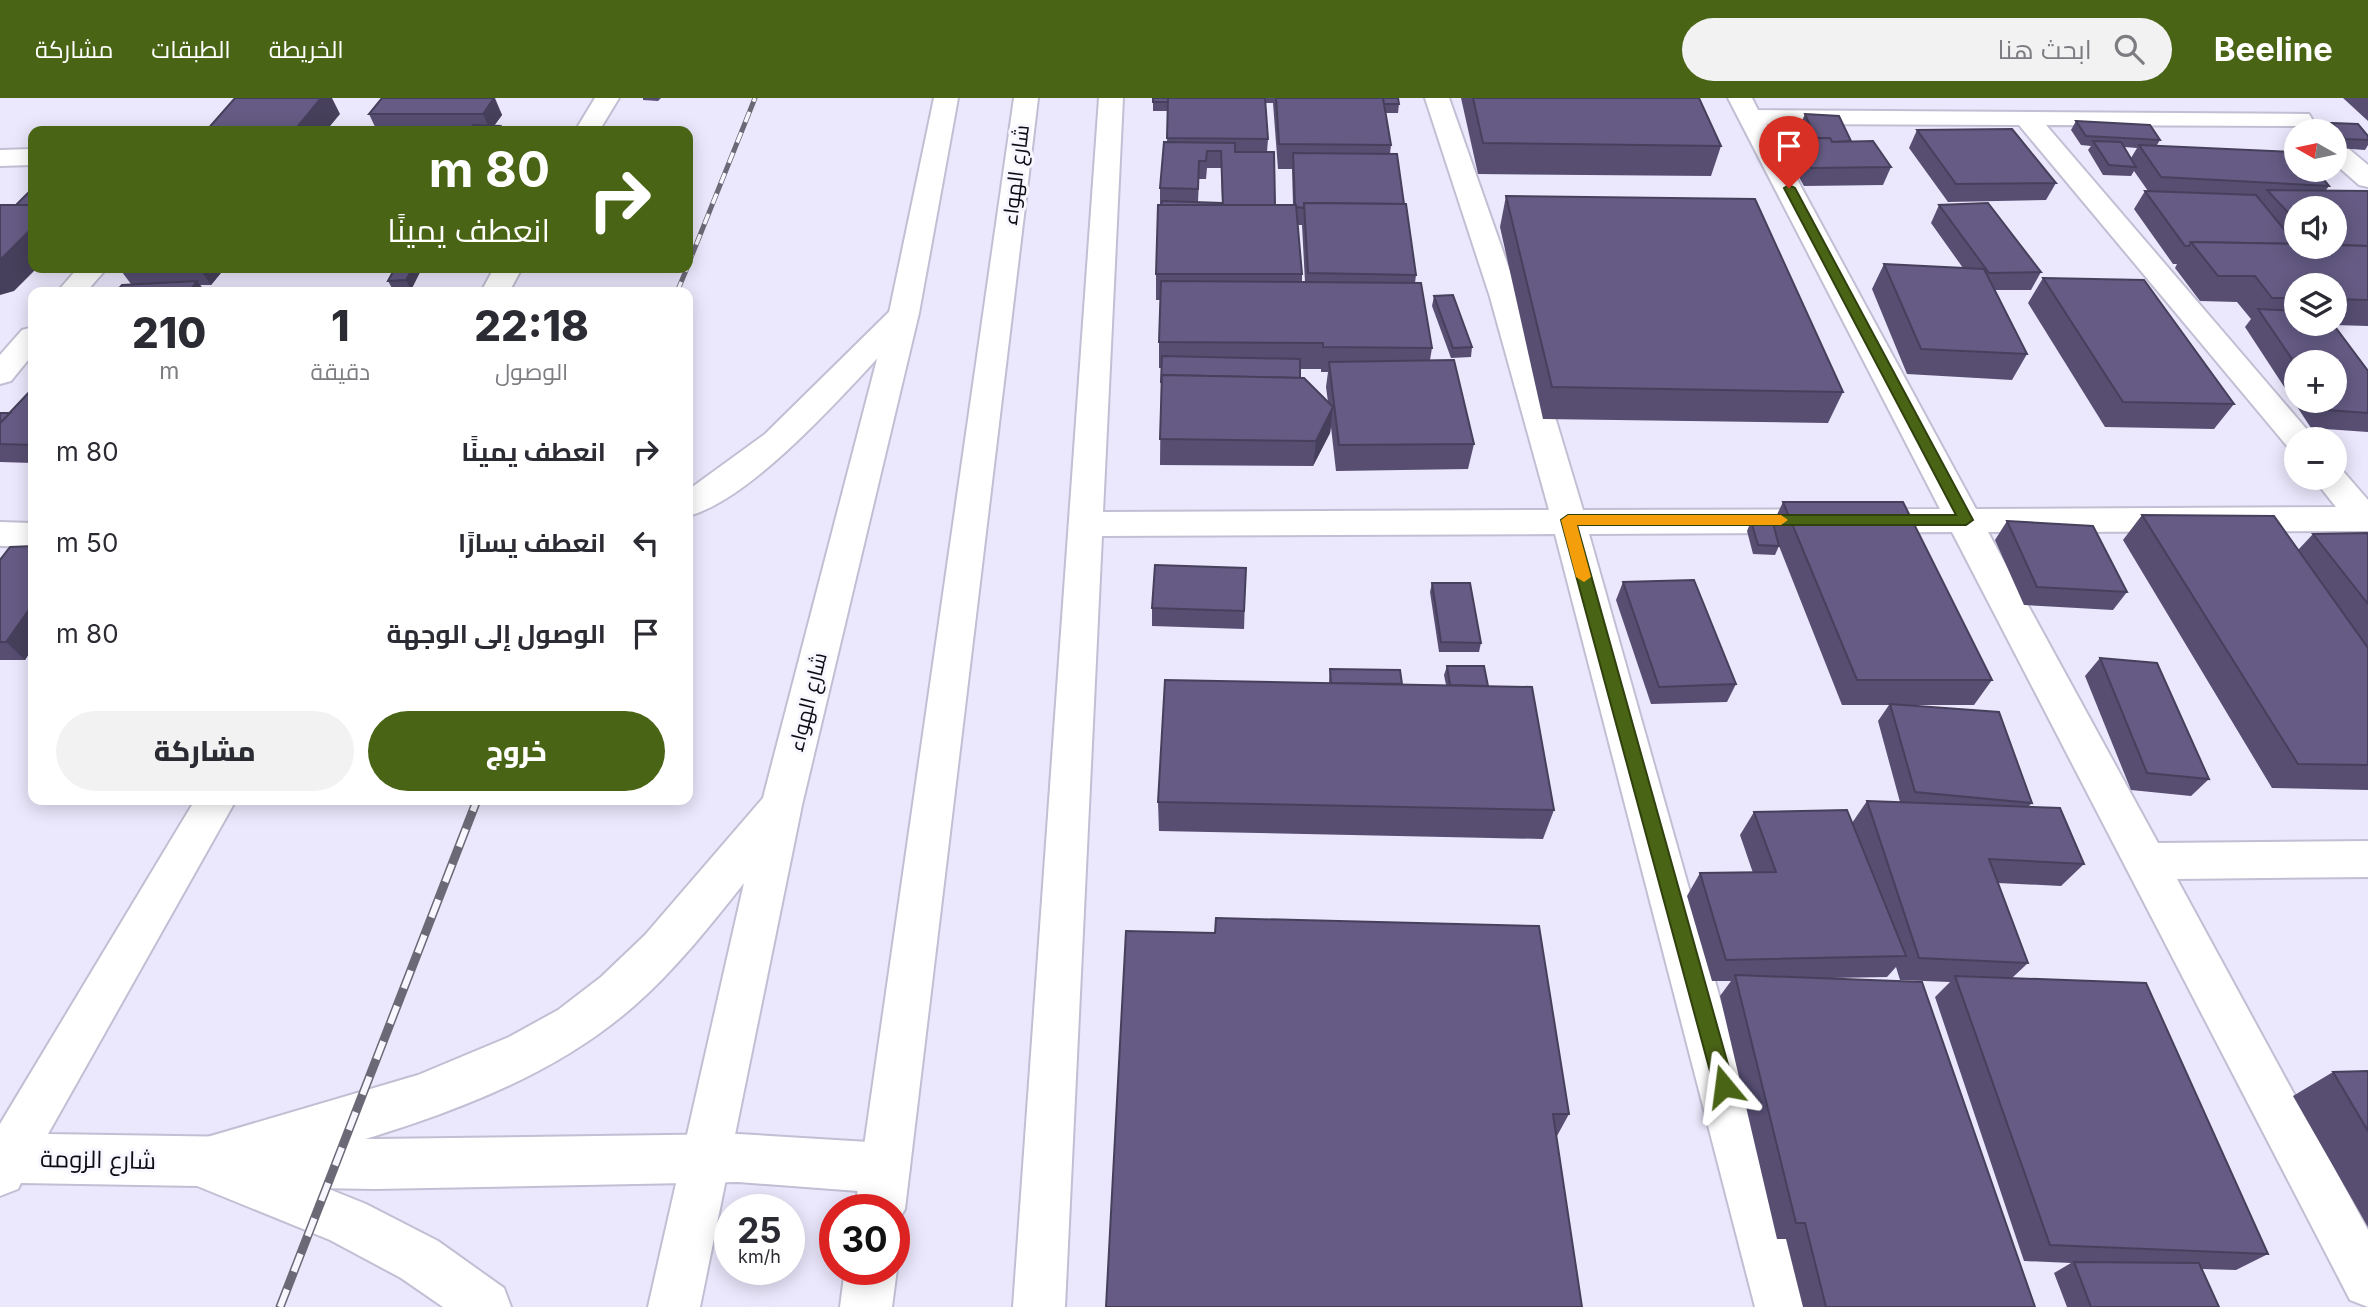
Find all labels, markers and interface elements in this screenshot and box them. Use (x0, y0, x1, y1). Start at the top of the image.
search box (1682, 18, 2172, 81)
text: Beeline (2214, 29, 2333, 69)
icon: search (2110, 30, 2148, 68)
text: ابحث هنا (1998, 34, 2092, 65)
text: مشاركة (35, 35, 113, 64)
text: الطبقات (151, 35, 231, 64)
text: الخريطة (269, 35, 344, 64)
pin (1759, 116, 1819, 188)
north arrow (2284, 119, 2347, 182)
map controls (2284, 119, 2347, 490)
street label: شارع الهواء (997, 123, 1036, 227)
icon: arrive (1770, 127, 1808, 165)
text: 80 m (429, 140, 550, 199)
icon: right (574, 154, 665, 245)
button: sound (2284, 196, 2347, 259)
text: انعطف يمينًا (387, 211, 550, 250)
button: layers (2284, 273, 2347, 336)
text: 1 (331, 300, 350, 351)
text: 22:18 (474, 300, 589, 351)
text: 210 (132, 307, 206, 358)
button: + (2284, 350, 2347, 413)
text: m (159, 357, 179, 385)
text: دقيقة (310, 358, 370, 386)
text: الوصول (495, 358, 568, 386)
button: − (2284, 427, 2347, 490)
icon: right (627, 433, 665, 471)
text: 80 m (56, 436, 119, 467)
text: انعطف يمينًا (461, 436, 606, 467)
icon: left (627, 524, 665, 562)
text: 50 m (56, 527, 118, 558)
text: انعطف يسارًا (458, 527, 606, 558)
icon: arrive (627, 615, 665, 653)
text: 80 m (56, 618, 119, 649)
text: الوصول إلى الوجهة (387, 618, 606, 649)
street label: شارع الهواء (783, 650, 834, 754)
button: مشاركة (56, 711, 354, 791)
button: خروج (368, 711, 665, 791)
position arrow (1687, 1049, 1761, 1123)
street label: شارع الزومة (40, 1144, 156, 1177)
speed limit sign: 30 (819, 1194, 910, 1285)
text: 25 (737, 1209, 782, 1251)
text: km/h (738, 1246, 781, 1267)

